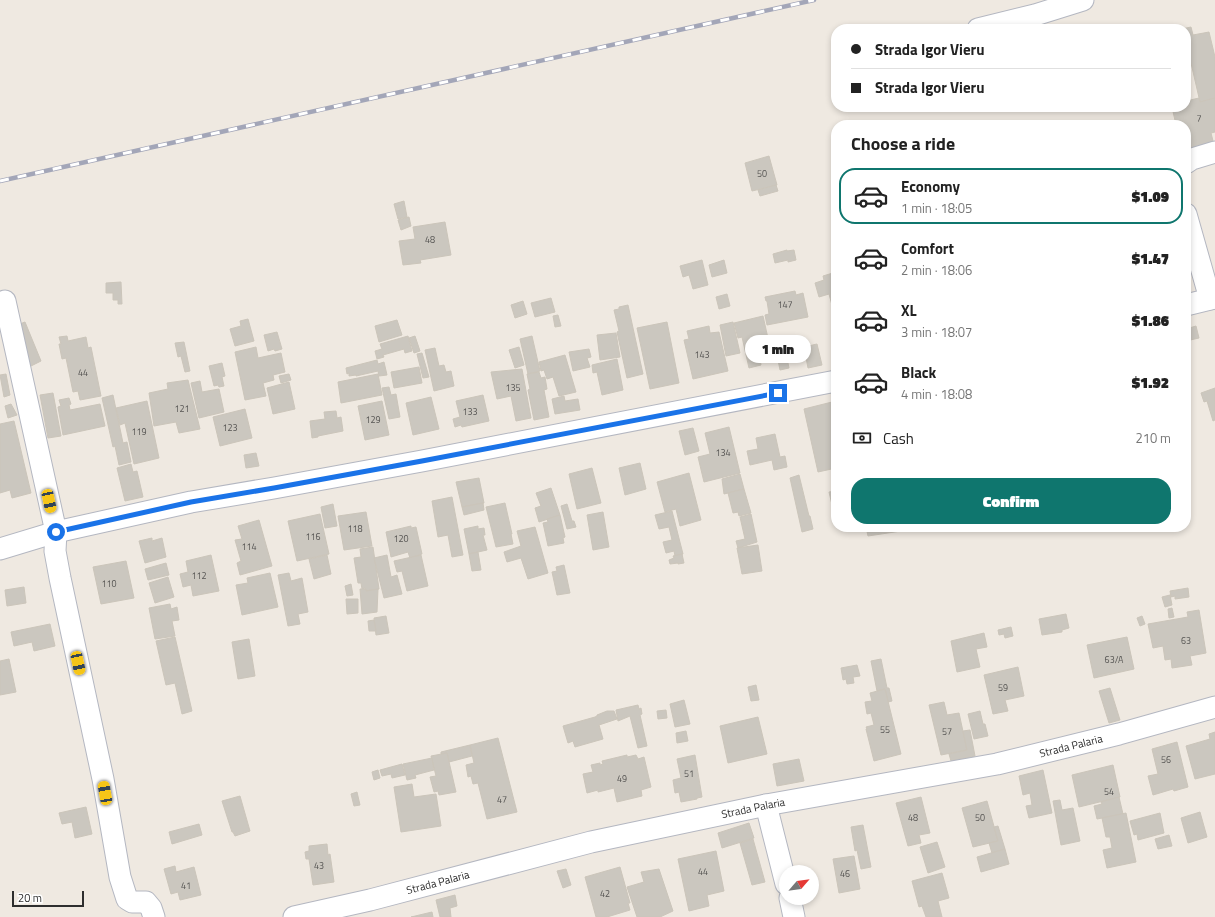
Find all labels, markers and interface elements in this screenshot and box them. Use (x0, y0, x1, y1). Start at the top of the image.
text: Strada Igor Vieru (875, 38, 984, 61)
text: Strada Igor Vieru (875, 76, 984, 99)
house number: 7 (1196, 112, 1202, 125)
text: Choose a ride (851, 130, 955, 157)
house number: 50 (757, 167, 767, 180)
text: Economy (901, 175, 960, 198)
icon: car (853, 178, 889, 214)
text: $1.09 (1132, 185, 1169, 208)
text: 1 min · 18:05 (901, 198, 972, 218)
house number: 48 (425, 233, 435, 246)
text: Comfort (901, 237, 954, 260)
icon: car (853, 240, 889, 276)
text: $1.47 (1132, 247, 1169, 270)
text: 2 min · 18:06 (901, 260, 972, 280)
house number: 147 (777, 298, 793, 311)
text: XL (901, 299, 917, 322)
icon: car (853, 302, 889, 338)
text: $1.86 (1132, 309, 1169, 332)
text: 3 min · 18:07 (901, 322, 972, 342)
callout: 1 min (745, 335, 811, 363)
text: 1 min (762, 339, 794, 359)
house number: 143 (694, 348, 710, 361)
text: Black (901, 361, 936, 384)
icon: car (853, 364, 889, 400)
house number: 44 (78, 366, 88, 379)
text: $1.92 (1132, 371, 1169, 394)
house number: 135 (505, 381, 521, 394)
route end (769, 384, 787, 402)
text: 4 min · 18:08 (901, 384, 972, 404)
house number: 121 (174, 402, 190, 415)
house number: 133 (462, 405, 478, 418)
house number: 129 (365, 413, 381, 426)
house number: 123 (222, 421, 238, 434)
house number: 119 (131, 425, 147, 438)
icon: cash (851, 427, 873, 449)
text: Cash (883, 427, 914, 450)
text: 210 m (1135, 428, 1171, 448)
house number: 134 (715, 446, 731, 459)
button: Confirm (851, 478, 1171, 524)
car (41, 488, 57, 514)
house number: 118 (347, 522, 363, 535)
route start (47, 523, 65, 541)
house number: 116 (305, 530, 321, 543)
house number: 120 (393, 532, 409, 545)
house number: 114 (241, 540, 257, 553)
house number: 112 (191, 569, 207, 582)
house number: 110 (101, 577, 117, 590)
house number: 63 (1181, 634, 1191, 647)
car (70, 650, 86, 676)
house number: 63/A (1105, 653, 1124, 666)
house number: 59 (998, 681, 1008, 694)
house number: 55 (880, 723, 890, 736)
house number: 57 (942, 725, 952, 738)
street label: Strada Palaria (1038, 730, 1105, 761)
house number: 56 (1161, 753, 1171, 766)
house number: 51 (684, 767, 694, 780)
house number: 49 (617, 772, 627, 785)
car (97, 780, 113, 806)
house number: 54 (1104, 785, 1114, 798)
house number: 47 (497, 793, 507, 806)
street label: Strada Palaria (720, 794, 787, 822)
house number: 48 (908, 811, 918, 824)
house number: 50 (975, 811, 985, 824)
house number: 43 (314, 859, 324, 872)
house number: 44 (698, 865, 708, 878)
north arrow (779, 865, 819, 905)
map controls (779, 865, 819, 905)
street label: Strada Palaria (405, 866, 472, 898)
house number: 46 (840, 867, 850, 880)
house number: 41 (181, 879, 191, 892)
house number: 42 (600, 887, 610, 900)
scale bar (12, 889, 84, 908)
text: 20 m (18, 890, 42, 906)

